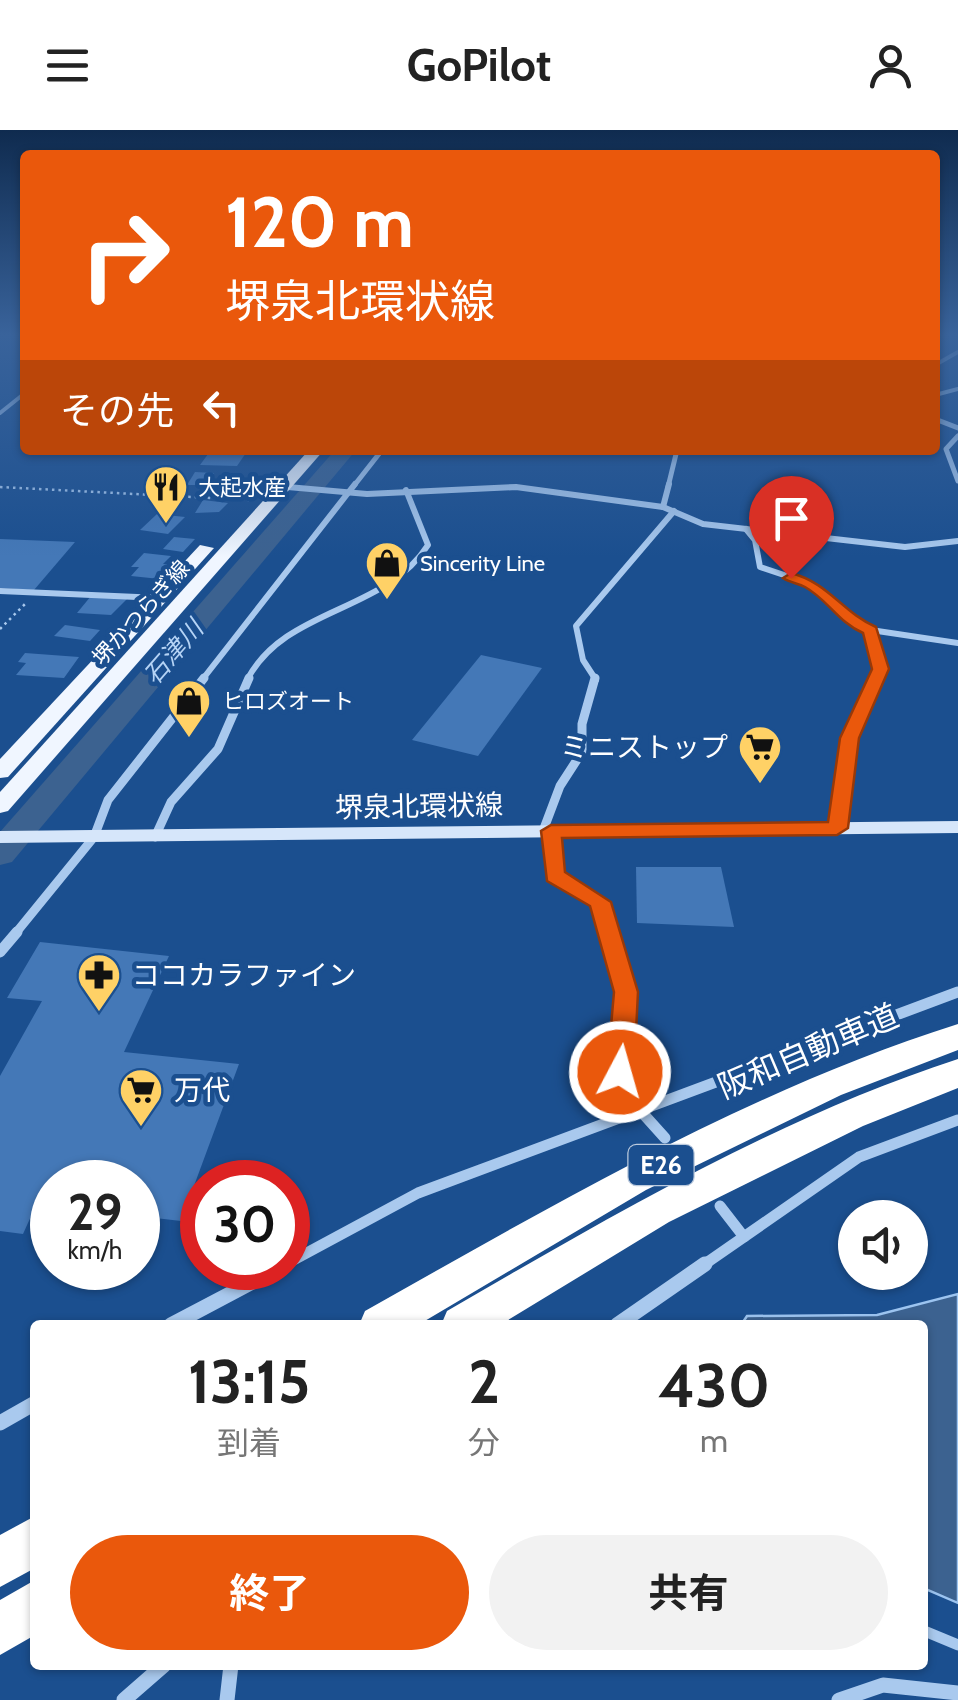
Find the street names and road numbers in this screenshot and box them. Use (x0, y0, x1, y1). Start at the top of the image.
street label: 堺かつらぎ線 (87, 555, 195, 671)
street label: 堺泉北環状線 (335, 788, 503, 824)
street label: 阪和自動車道 (712, 996, 904, 1106)
road number: E26 (628, 1145, 694, 1185)

